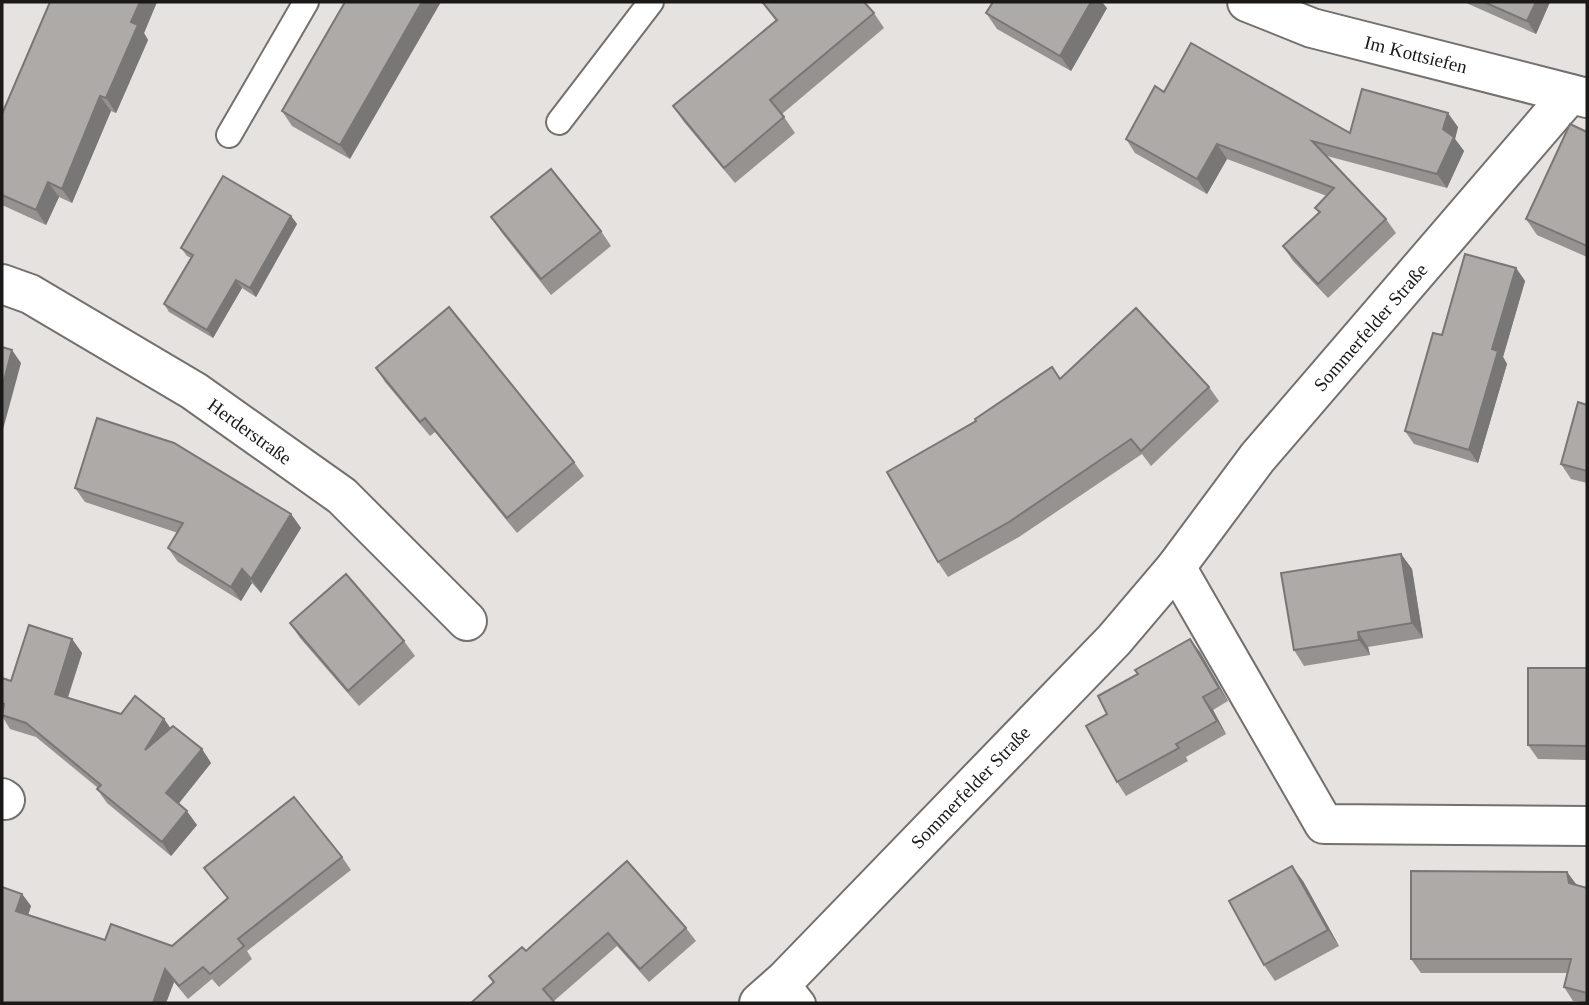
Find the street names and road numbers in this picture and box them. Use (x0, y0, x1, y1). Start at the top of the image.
street label: Im Kottsiefen (1362, 32, 1470, 77)
street label: Sommerfelder Straße (1309, 259, 1431, 395)
street label: Herderstraße (204, 394, 296, 469)
street label: Sommerfelder Straße (907, 722, 1034, 853)

